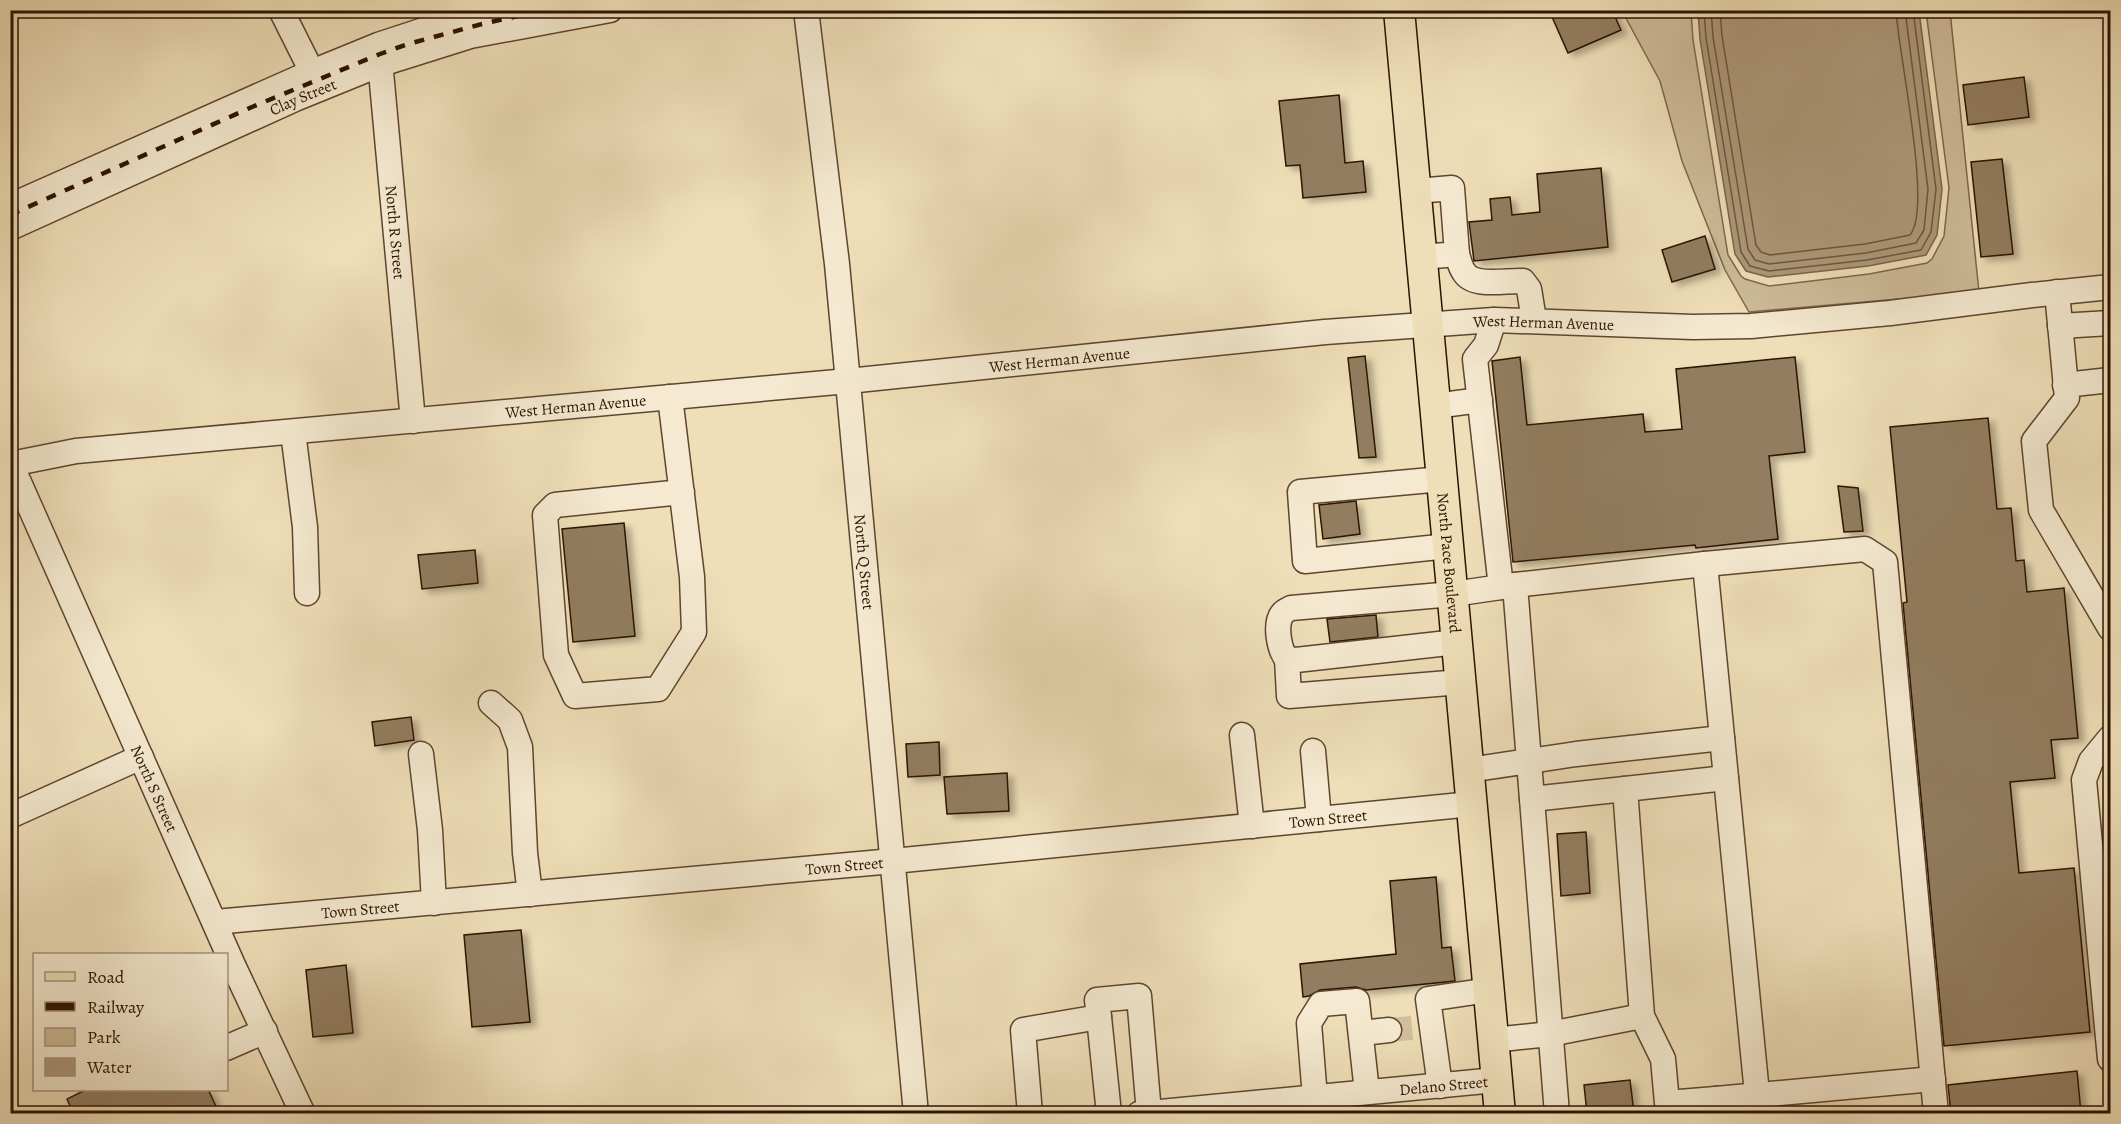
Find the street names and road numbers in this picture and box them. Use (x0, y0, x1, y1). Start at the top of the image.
street label: Clay Street (266, 73, 340, 121)
street label: North R Street (379, 184, 410, 280)
street label: West Herman Avenue (1471, 310, 1615, 336)
street label: West Herman Avenue (987, 342, 1131, 379)
street label: West Herman Avenue (503, 389, 647, 424)
street label: North Pace Boulevard (1431, 491, 1466, 634)
street label: North Q Street (848, 513, 879, 611)
street label: North S Street (125, 742, 183, 836)
street label: Town Street (1288, 804, 1368, 834)
street label: Town Street (805, 852, 884, 881)
street label: Town Street (321, 895, 400, 924)
street label: Delano Street (1398, 1071, 1489, 1101)

